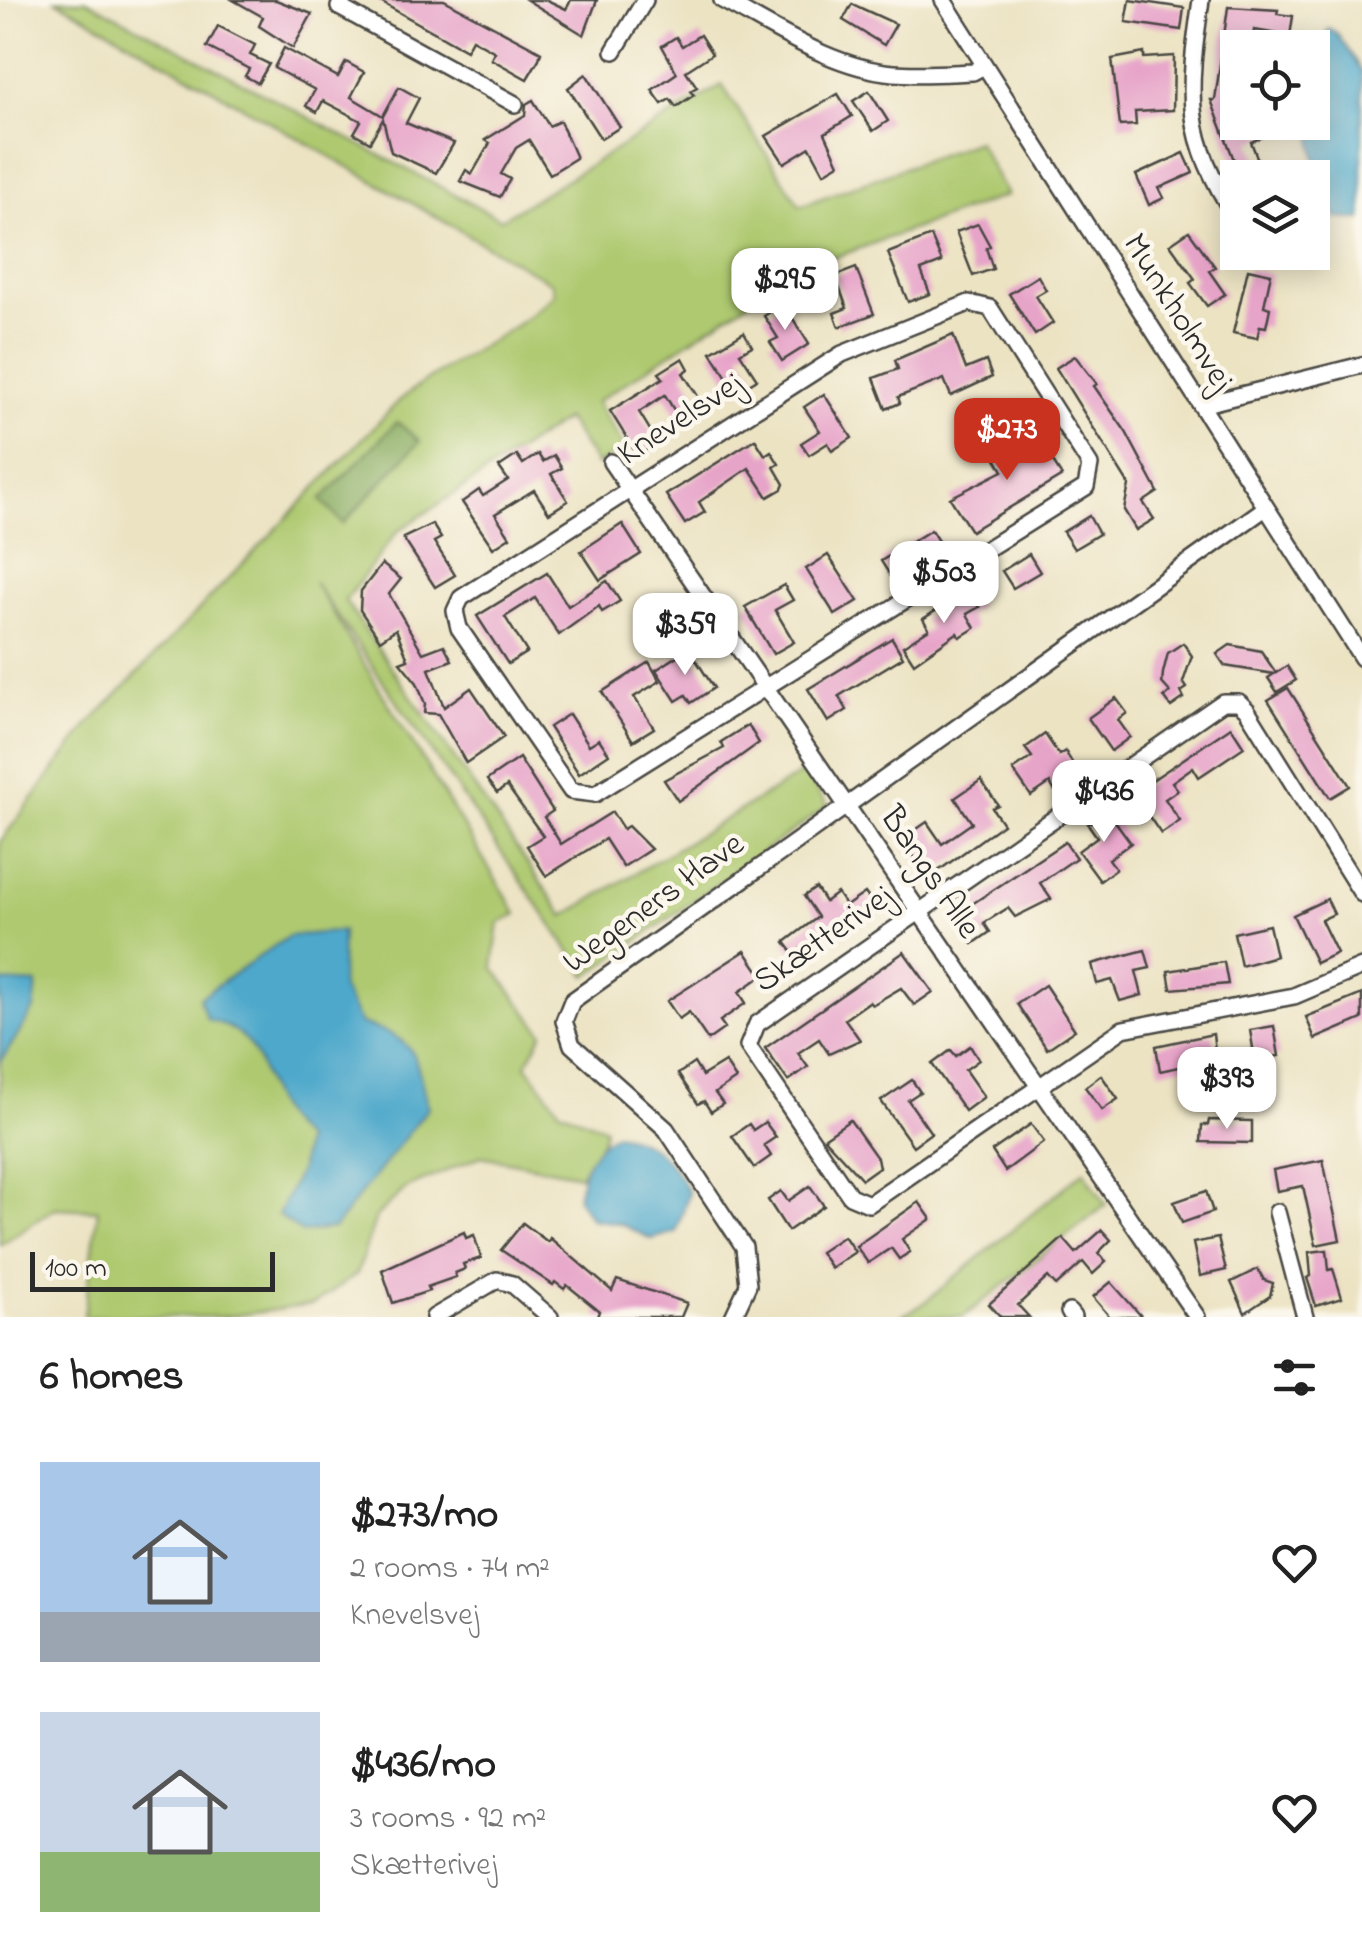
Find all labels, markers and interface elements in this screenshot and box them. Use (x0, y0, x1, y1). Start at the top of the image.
map controls (1220, 30, 1330, 270)
button: locate (1220, 30, 1330, 140)
button: layers (1220, 160, 1330, 270)
street label: Munkholmvej (1108, 224, 1246, 403)
pin: $295 (726, 248, 844, 333)
text: $295 (753, 257, 817, 304)
street label: Knevelsvej (608, 360, 755, 480)
pin: $273 (948, 398, 1066, 483)
text: $273 (976, 407, 1038, 454)
pin: $503 (885, 541, 1003, 626)
text: $503 (912, 550, 976, 597)
pin: $359 (626, 593, 744, 678)
text: $359 (655, 602, 715, 649)
pin: $436 (1045, 760, 1163, 845)
text: $436 (1074, 769, 1134, 816)
street label: Bangs Alle (865, 795, 993, 950)
street label: Wegeners Have (552, 820, 756, 988)
street label: Skætterivej (743, 872, 905, 1007)
pin: $393 (1168, 1047, 1286, 1132)
text: $393 (1199, 1056, 1255, 1103)
scale bar (30, 1247, 275, 1292)
text: 100 m (45, 1249, 107, 1290)
text: 6 homes (40, 1347, 184, 1408)
icon: filters (1267, 1350, 1322, 1405)
text: $273/mo (350, 1485, 498, 1546)
icon: home (120, 1502, 240, 1622)
icon: heart (1267, 1535, 1322, 1590)
text: 2 rooms · 74 m² (350, 1546, 550, 1593)
text: Knevelsvej (350, 1593, 479, 1640)
text: $436/mo (350, 1735, 496, 1796)
icon: home (120, 1752, 240, 1872)
icon: heart (1267, 1785, 1322, 1840)
text: 3 rooms · 92 m² (350, 1796, 546, 1843)
text: Skætterivej (350, 1843, 497, 1890)

